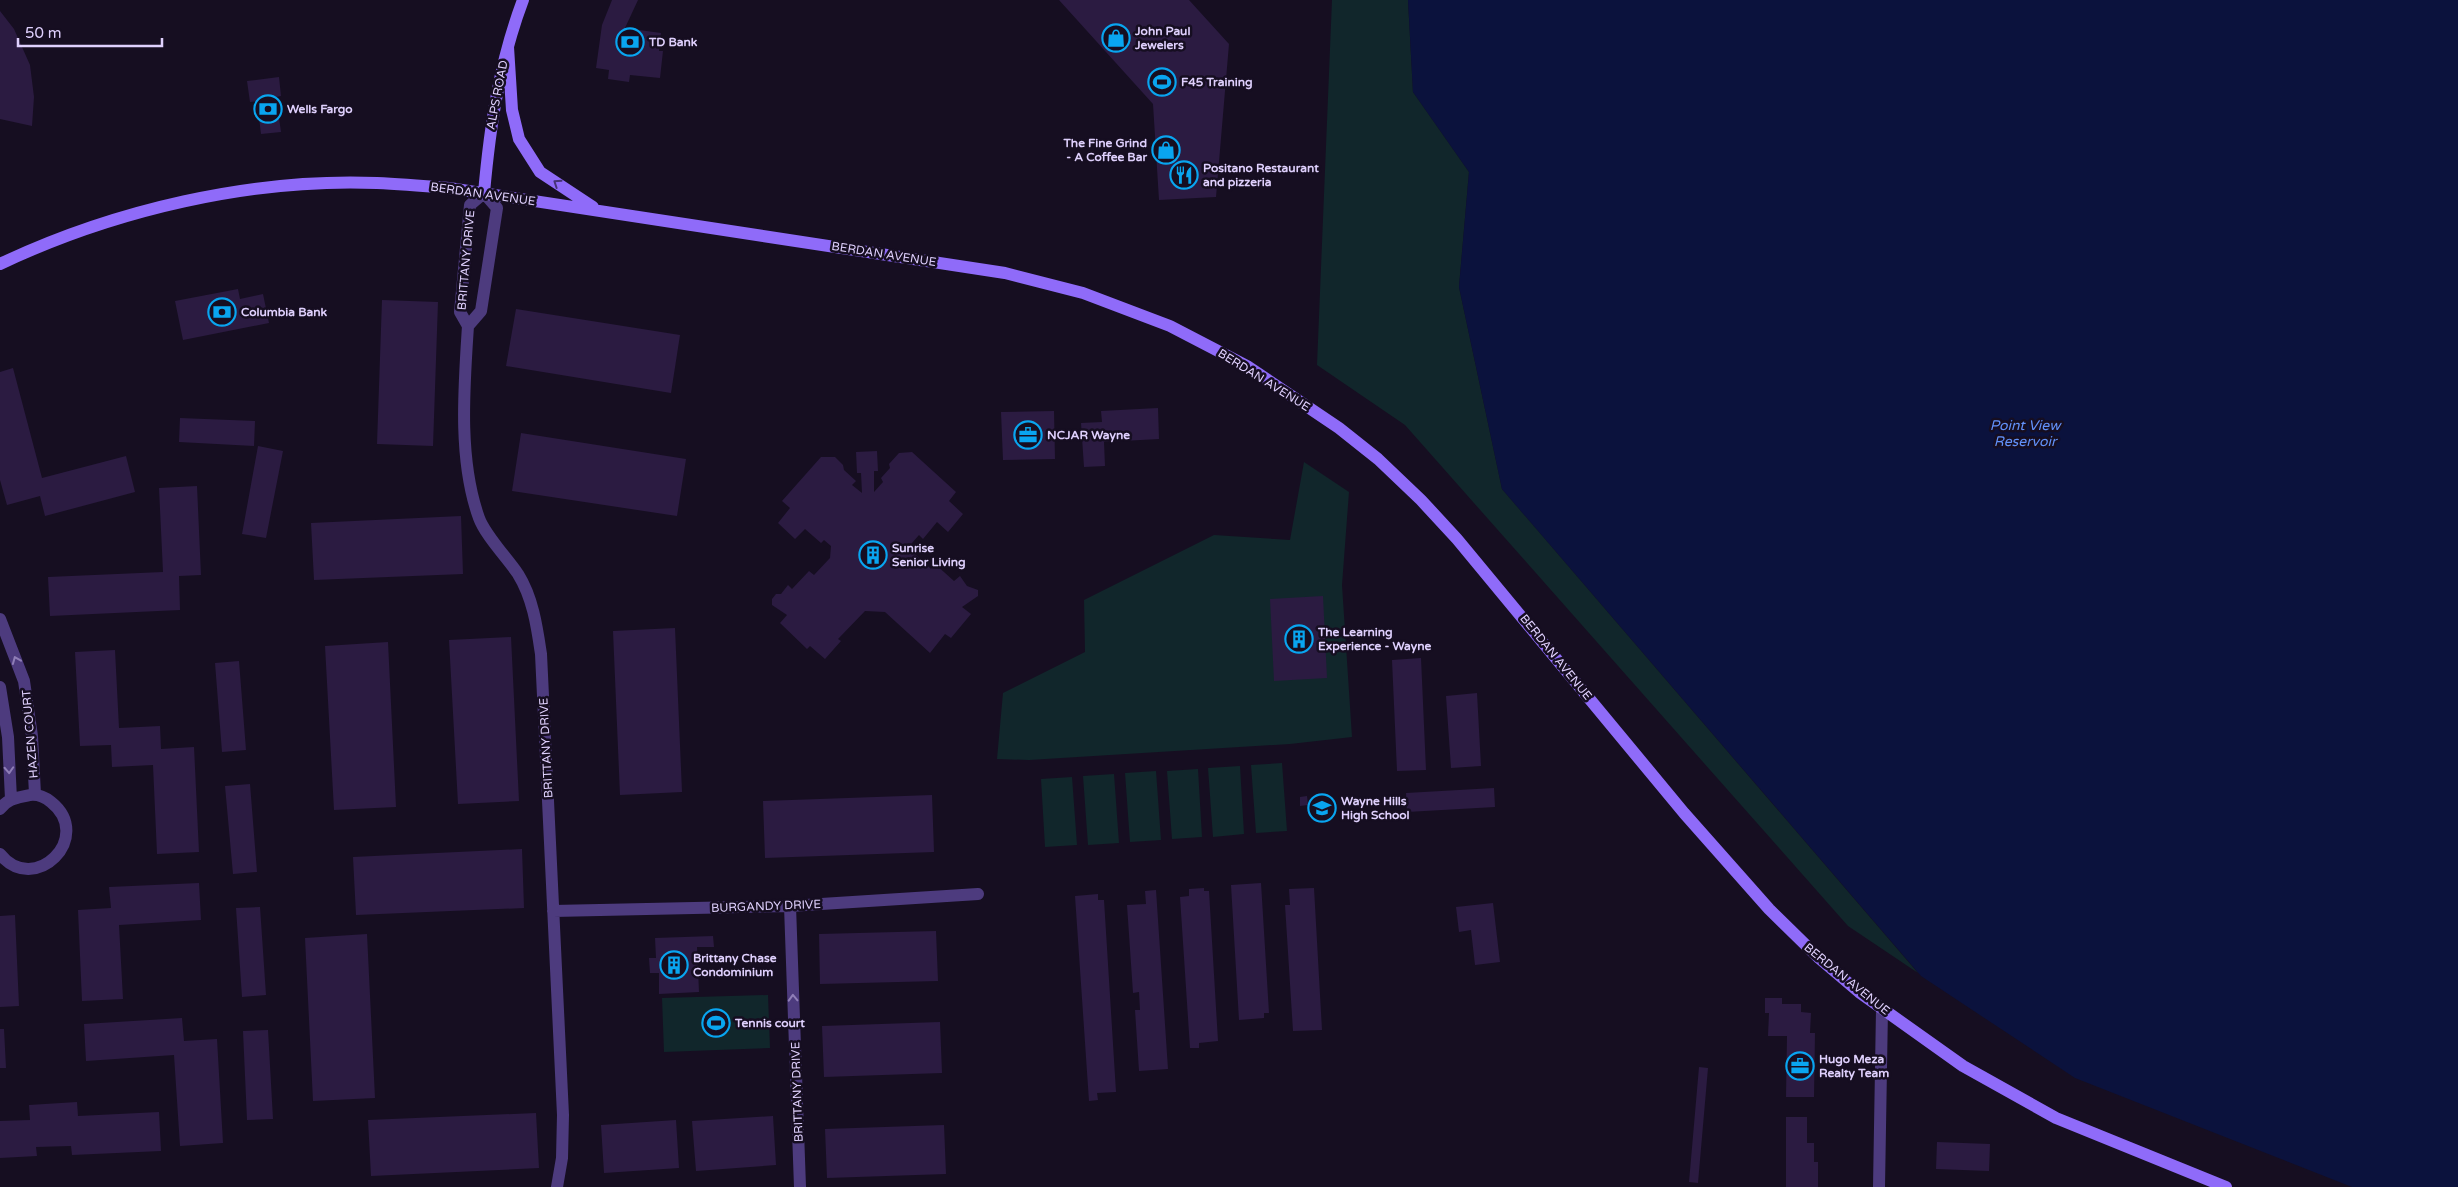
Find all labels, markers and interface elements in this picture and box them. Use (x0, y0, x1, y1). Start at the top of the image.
scale bar (18, 15, 161, 47)
shop icon: John Paul Jewelers (1101, 23, 1131, 53)
text: 50 m (25, 24, 62, 42)
place label: John Paul Jewelers (1134, 24, 1190, 52)
bank icon: TD Bank (615, 27, 645, 57)
place label: TD Bank (648, 35, 698, 49)
street label: ALPS ROAD (483, 59, 511, 131)
sports icon: F45 Training (1147, 67, 1177, 97)
place label: F45 Training (1181, 75, 1253, 90)
bank icon: Wells Fargo (253, 94, 283, 124)
place label: Wells Fargo (287, 102, 353, 117)
shop icon: The Fine Grind - A Coffee Bar (1151, 135, 1181, 165)
place label: The Fine Grind - A Coffee Bar (1063, 136, 1147, 164)
restaurant icon: Positano Restaurant and pizzeria (1169, 160, 1199, 190)
place label: Positano Restaurant and pizzeria (1203, 161, 1319, 190)
street label: BERDAN AVENUE (430, 180, 537, 208)
one-way arrow (553, 180, 562, 189)
street label: BRITTANY DRIVE (455, 209, 477, 311)
street label: BERDAN AVENUE (831, 239, 938, 269)
bank icon: Columbia Bank (207, 297, 237, 327)
place label: Columbia Bank (241, 305, 328, 319)
street label: BERDAN AVENUE (1215, 346, 1313, 414)
water label: Point View Reservoir (1990, 417, 2062, 450)
office icon: NCJAR Wayne (1013, 420, 1043, 450)
place label: NCJAR Wayne (1047, 428, 1130, 443)
building icon: Sunrise Senior Living (858, 540, 888, 570)
place label: Sunrise Senior Living (892, 541, 966, 570)
street label: BERDAN AVENUE (1517, 611, 1595, 703)
building icon: The Learning Experience - Wayne (1284, 624, 1314, 654)
place label: The Learning Experience - Wayne (1317, 625, 1432, 654)
one-way arrow (12, 657, 22, 665)
street label: HAZEN COURT (19, 688, 41, 779)
street label: BRITTANY DRIVE (536, 697, 556, 799)
one-way arrow (4, 767, 15, 775)
school or university icon: Wayne Hills High School (1307, 793, 1337, 823)
place label: Wayne Hills High School (1341, 794, 1410, 823)
street label: BURGANDY DRIVE (711, 897, 822, 915)
street label: BERDAN AVENUE (1801, 940, 1893, 1018)
building icon: Brittany Chase Condominium (659, 950, 689, 980)
place label: Brittany Chase Condominium (693, 951, 777, 979)
one-way arrow (788, 994, 799, 1002)
sports icon: Tennis court (701, 1008, 731, 1038)
place label: Tennis court (734, 1016, 805, 1030)
street label: BRITTANY DRIVE (788, 1041, 806, 1142)
office icon: Hugo Meza Realty Team (1785, 1051, 1815, 1081)
place label: Hugo Meza Realty Team (1819, 1052, 1889, 1081)

